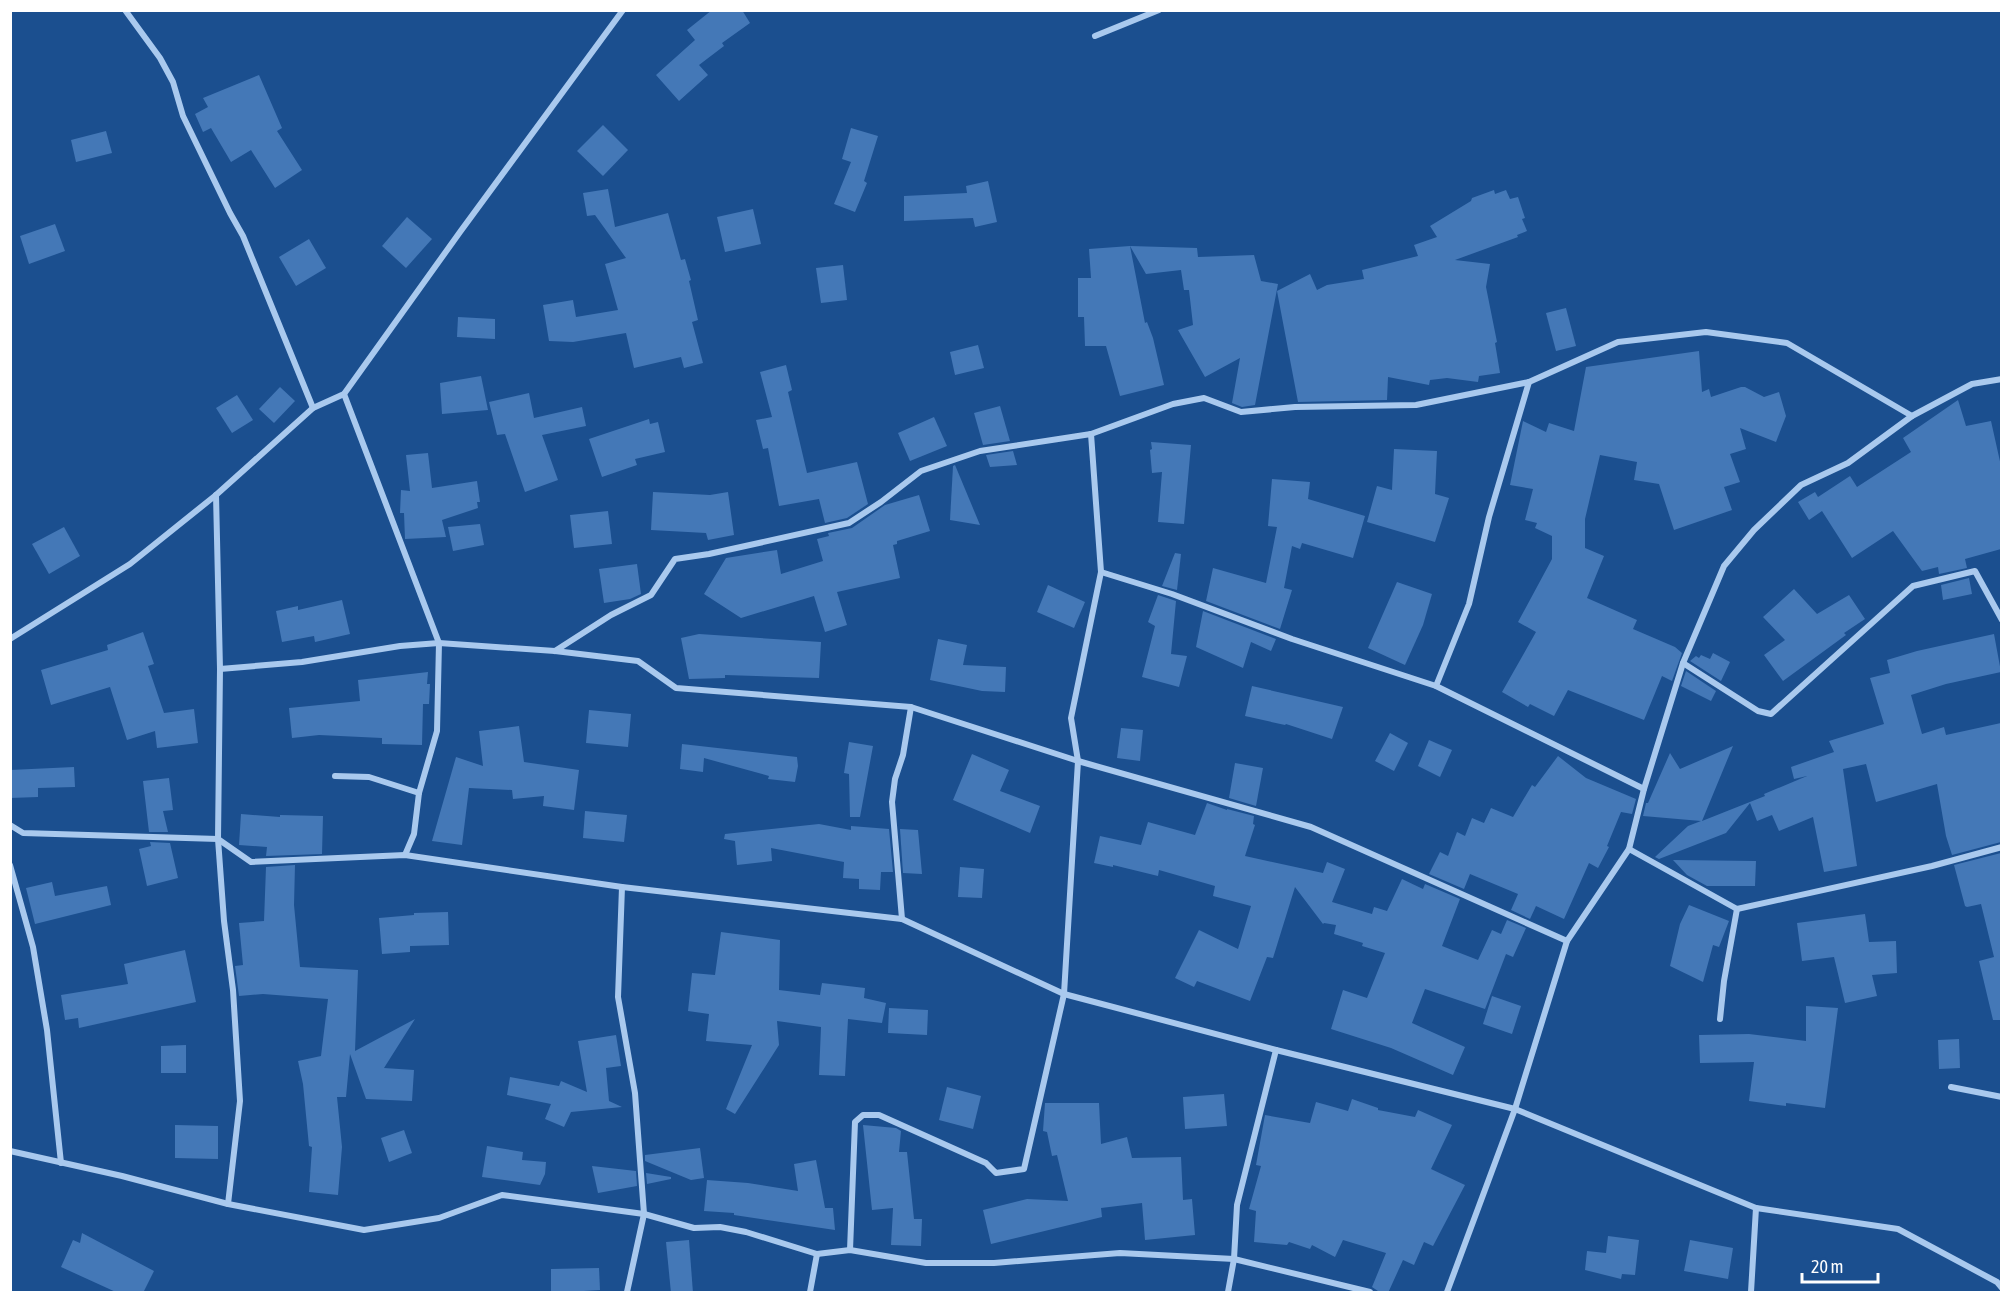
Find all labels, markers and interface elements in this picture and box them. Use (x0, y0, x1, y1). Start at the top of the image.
scale bar (1802, 1246, 1878, 1284)
text: 20 m (1811, 1256, 1843, 1277)

